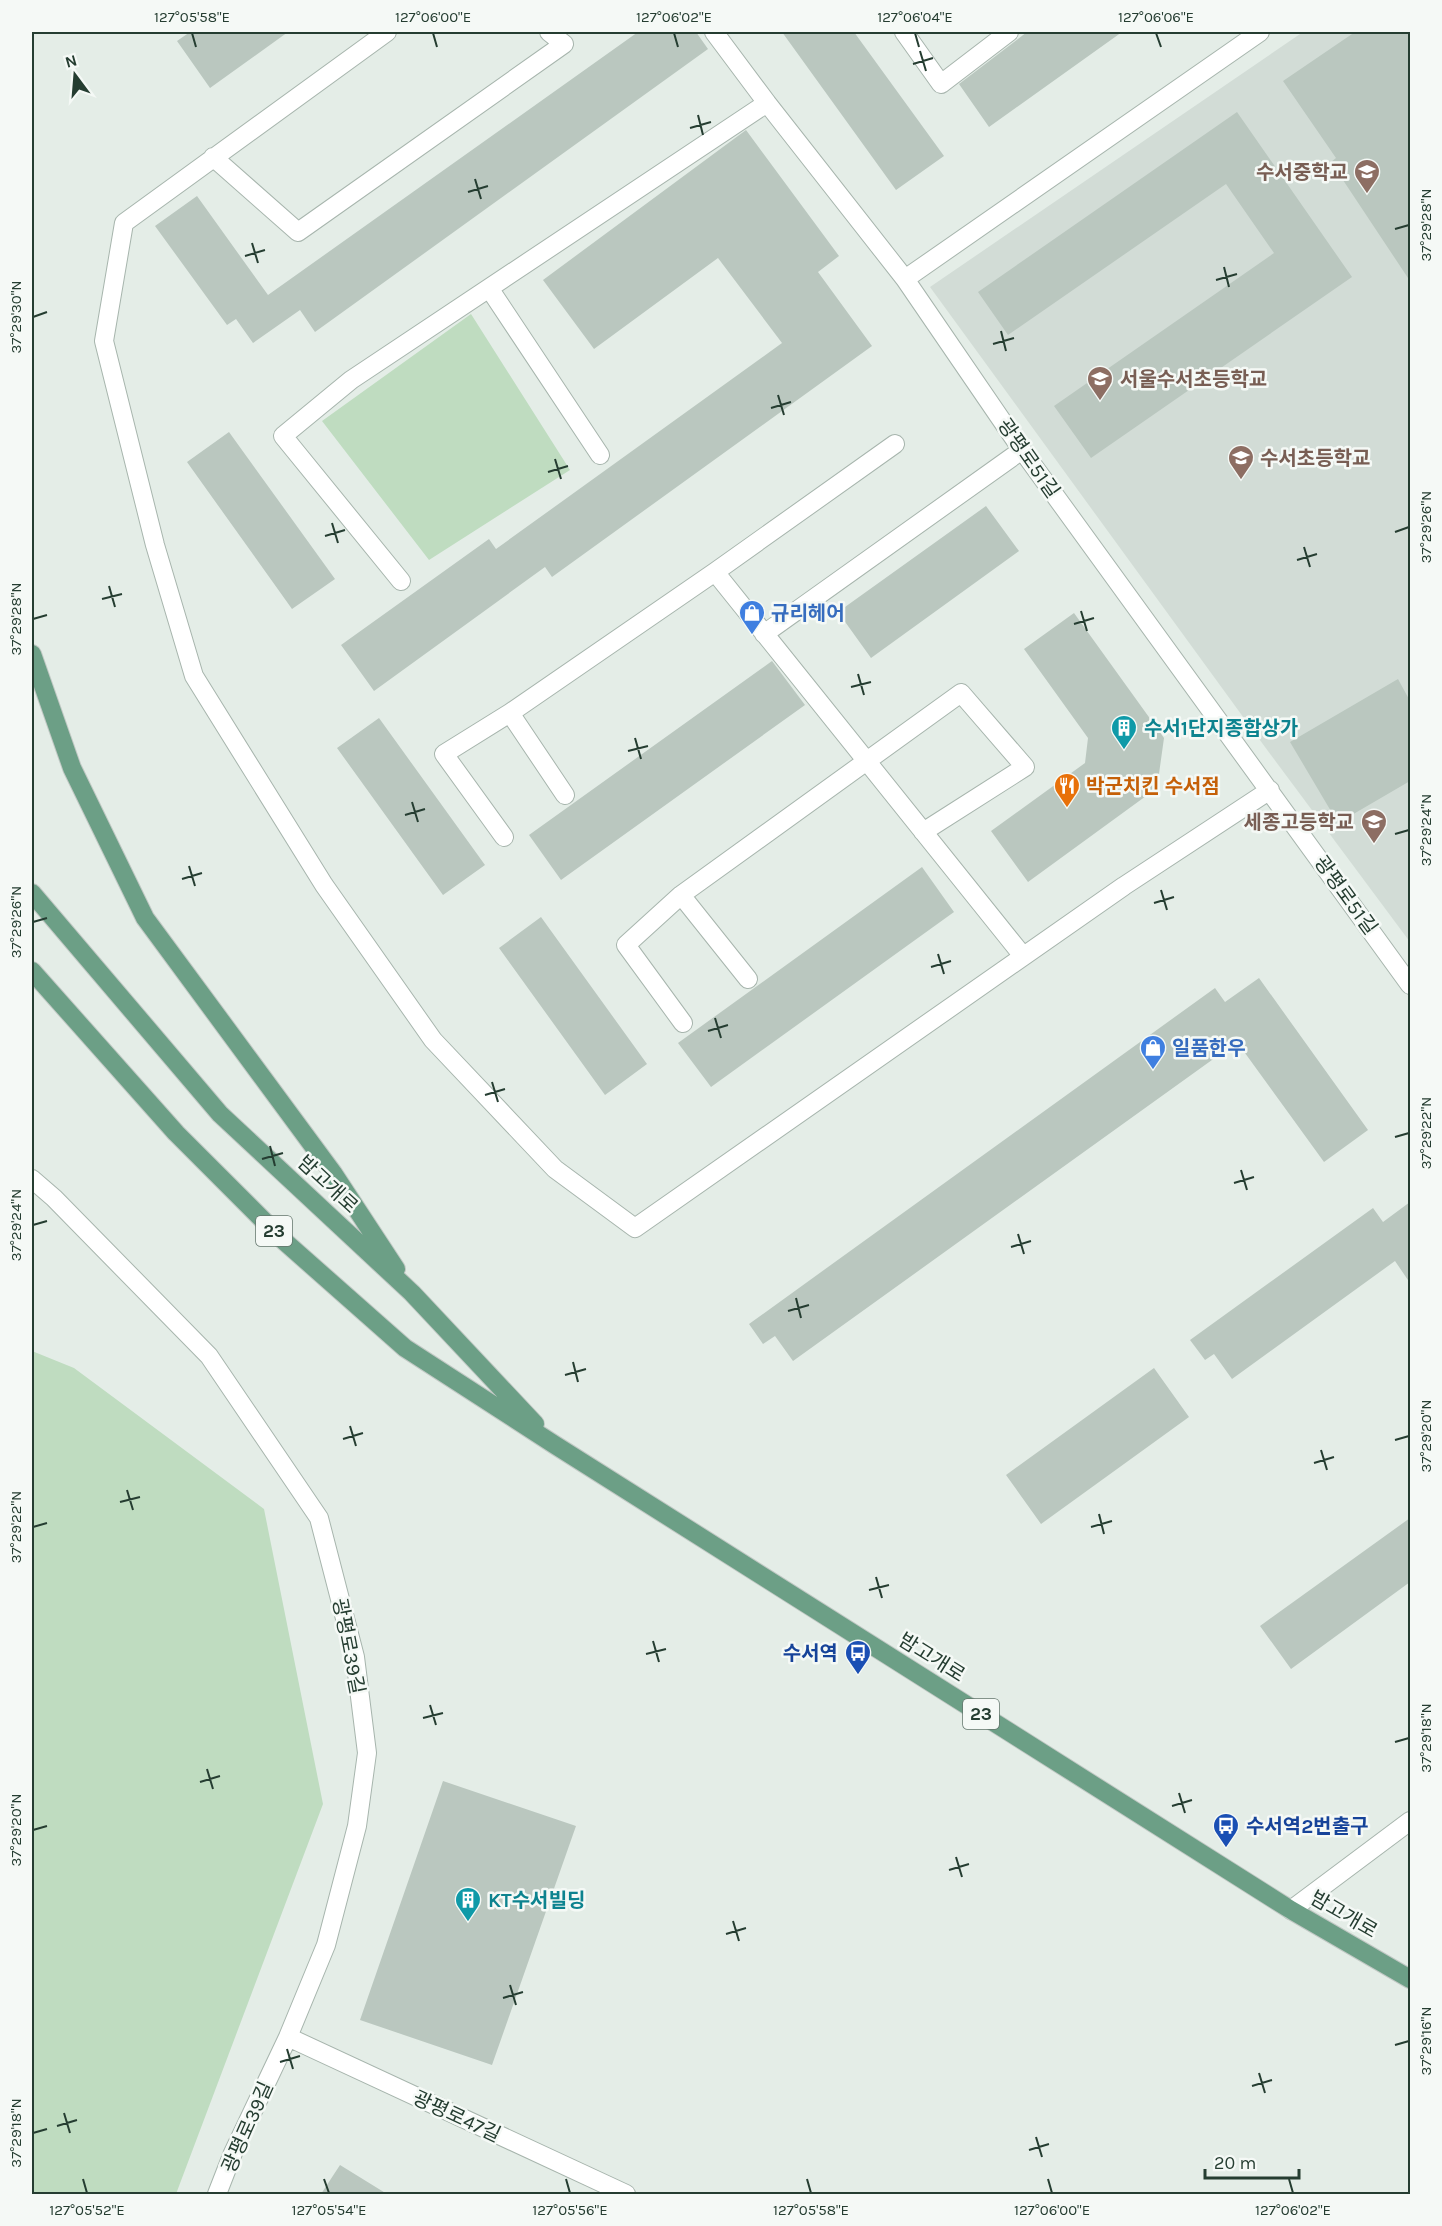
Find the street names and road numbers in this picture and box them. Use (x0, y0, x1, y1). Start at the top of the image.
street label: 광평로51길 (993, 414, 1064, 502)
street label: 광평로51길 (1309, 852, 1382, 939)
street label: 밤고개로 (293, 1151, 362, 1218)
road number: 23 (256, 1216, 292, 1246)
street label: 광평로39길 (328, 1596, 369, 1696)
street label: 밤고개로 (894, 1628, 969, 1687)
road number: 23 (963, 1699, 999, 1729)
street label: 밤고개로 (1306, 1886, 1381, 1943)
street label: 광평로39길 (217, 2078, 278, 2176)
street label: 광평로47길 (409, 2086, 504, 2147)

